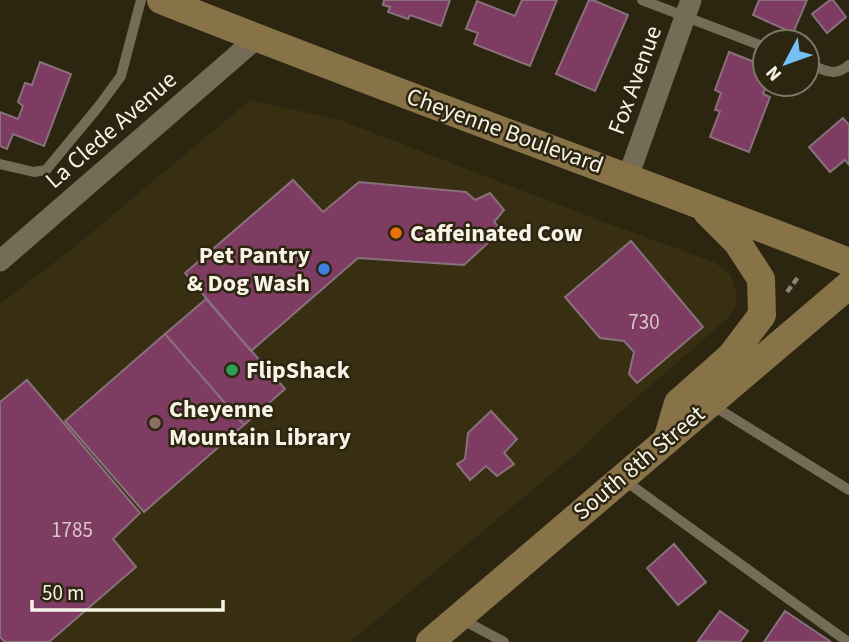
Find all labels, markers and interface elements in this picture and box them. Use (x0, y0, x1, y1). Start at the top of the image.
street label: Fox Avenue (599, 21, 671, 139)
north arrow (751, 28, 821, 98)
text: N (760, 60, 789, 87)
street label: La Clede Avenue (38, 63, 184, 197)
street label: Cheyenne Boulevard (402, 79, 608, 183)
place label: Caffeinated Cow (410, 216, 583, 251)
marker: Caffeinated Cow (388, 225, 404, 241)
place label: Pet Pantry & Dog Wash (187, 238, 310, 301)
marker: Pet Pantry & Dog Wash (316, 261, 332, 277)
house number: 730 (628, 307, 660, 337)
place label: FlipShack (246, 353, 351, 388)
marker: FlipShack (224, 362, 240, 378)
place label: Cheyenne Mountain Library (169, 392, 352, 455)
street label: South 8th Street (565, 397, 713, 529)
marker: Cheyenne Mountain Library (147, 415, 163, 431)
house number: 1785 (51, 515, 93, 545)
scale bar (32, 568, 222, 612)
text: 50 m (42, 578, 84, 608)

